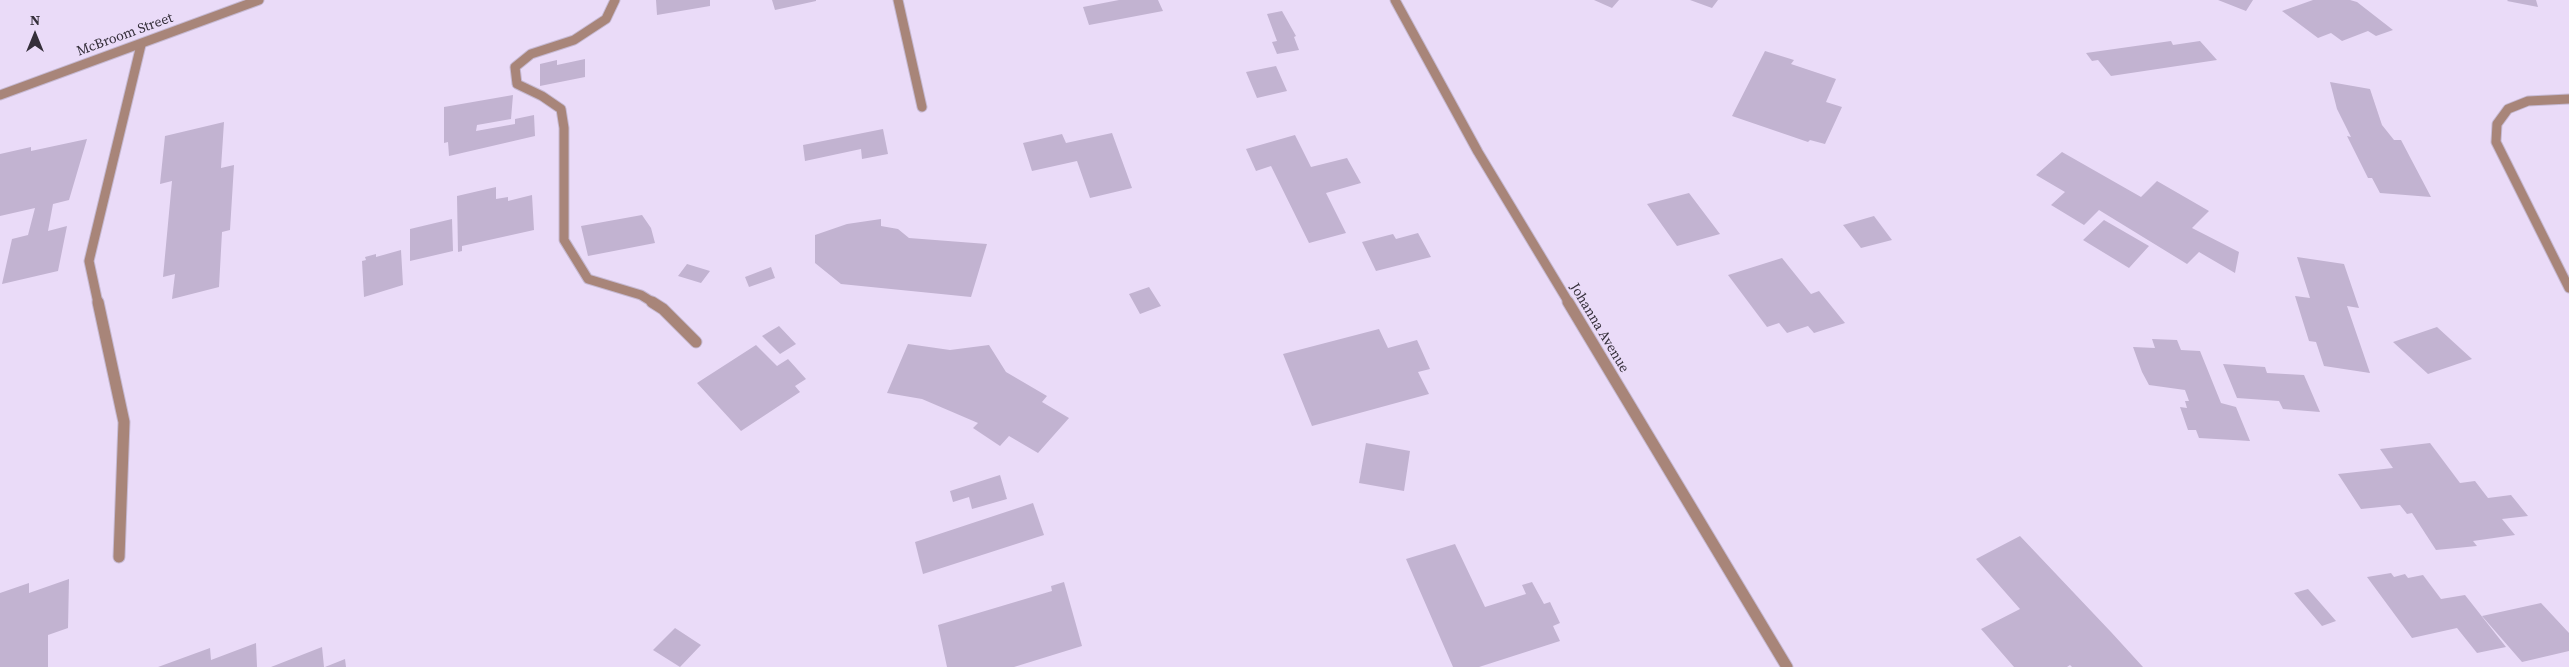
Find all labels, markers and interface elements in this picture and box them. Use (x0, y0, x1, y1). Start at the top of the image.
north arrow (10, 10, 60, 60)
text: N (30, 10, 40, 30)
street label: McBroom Street (75, 10, 175, 60)
street label: Johanna Avenue (1566, 280, 1632, 376)

